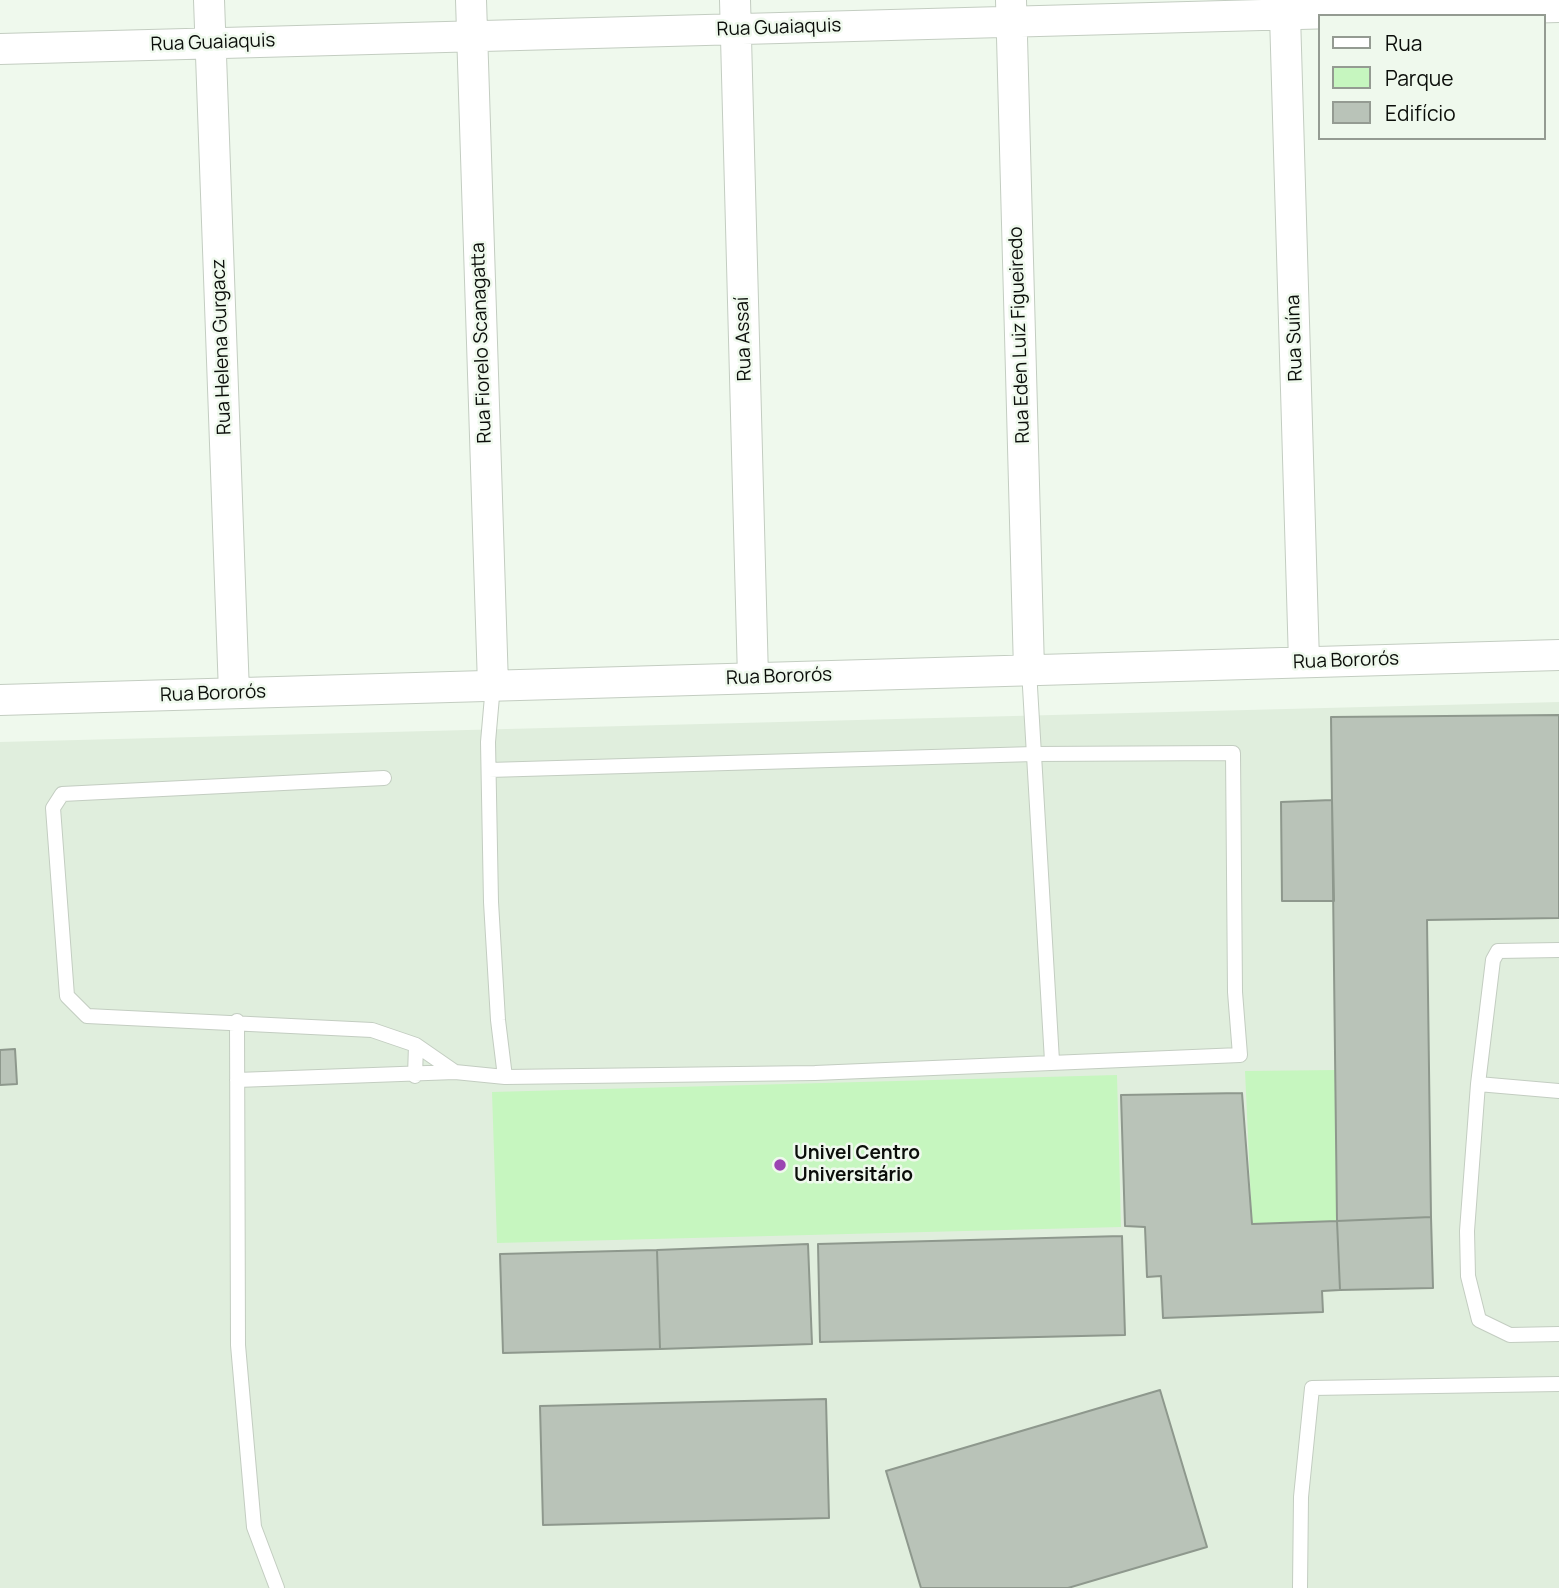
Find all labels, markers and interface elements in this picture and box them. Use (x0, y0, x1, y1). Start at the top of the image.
street label: Rua Guaiaquis (716, 14, 842, 42)
legend (1318, 14, 1545, 140)
street label: Rua Guaiaquis (150, 29, 276, 57)
text: Rua (1385, 29, 1422, 57)
text: Parque (1385, 64, 1454, 92)
text: Edifício (1385, 99, 1456, 127)
street label: Rua Eden Luiz Figueiredo (1005, 226, 1035, 444)
street label: Rua Fiorelo Scanagatta (467, 242, 497, 444)
street label: Rua Helena Gurgacz (208, 259, 236, 435)
street label: Rua Suína (1282, 294, 1308, 382)
street label: Rua Assaí (731, 296, 757, 382)
street label: Rua Bororós (1293, 648, 1399, 674)
street label: Rua Bororós (726, 664, 832, 690)
street label: Rua Bororós (160, 681, 266, 707)
place label: Univel Centro Universitário (794, 1143, 920, 1187)
marker: Univel Centro Universitário (772, 1157, 788, 1173)

